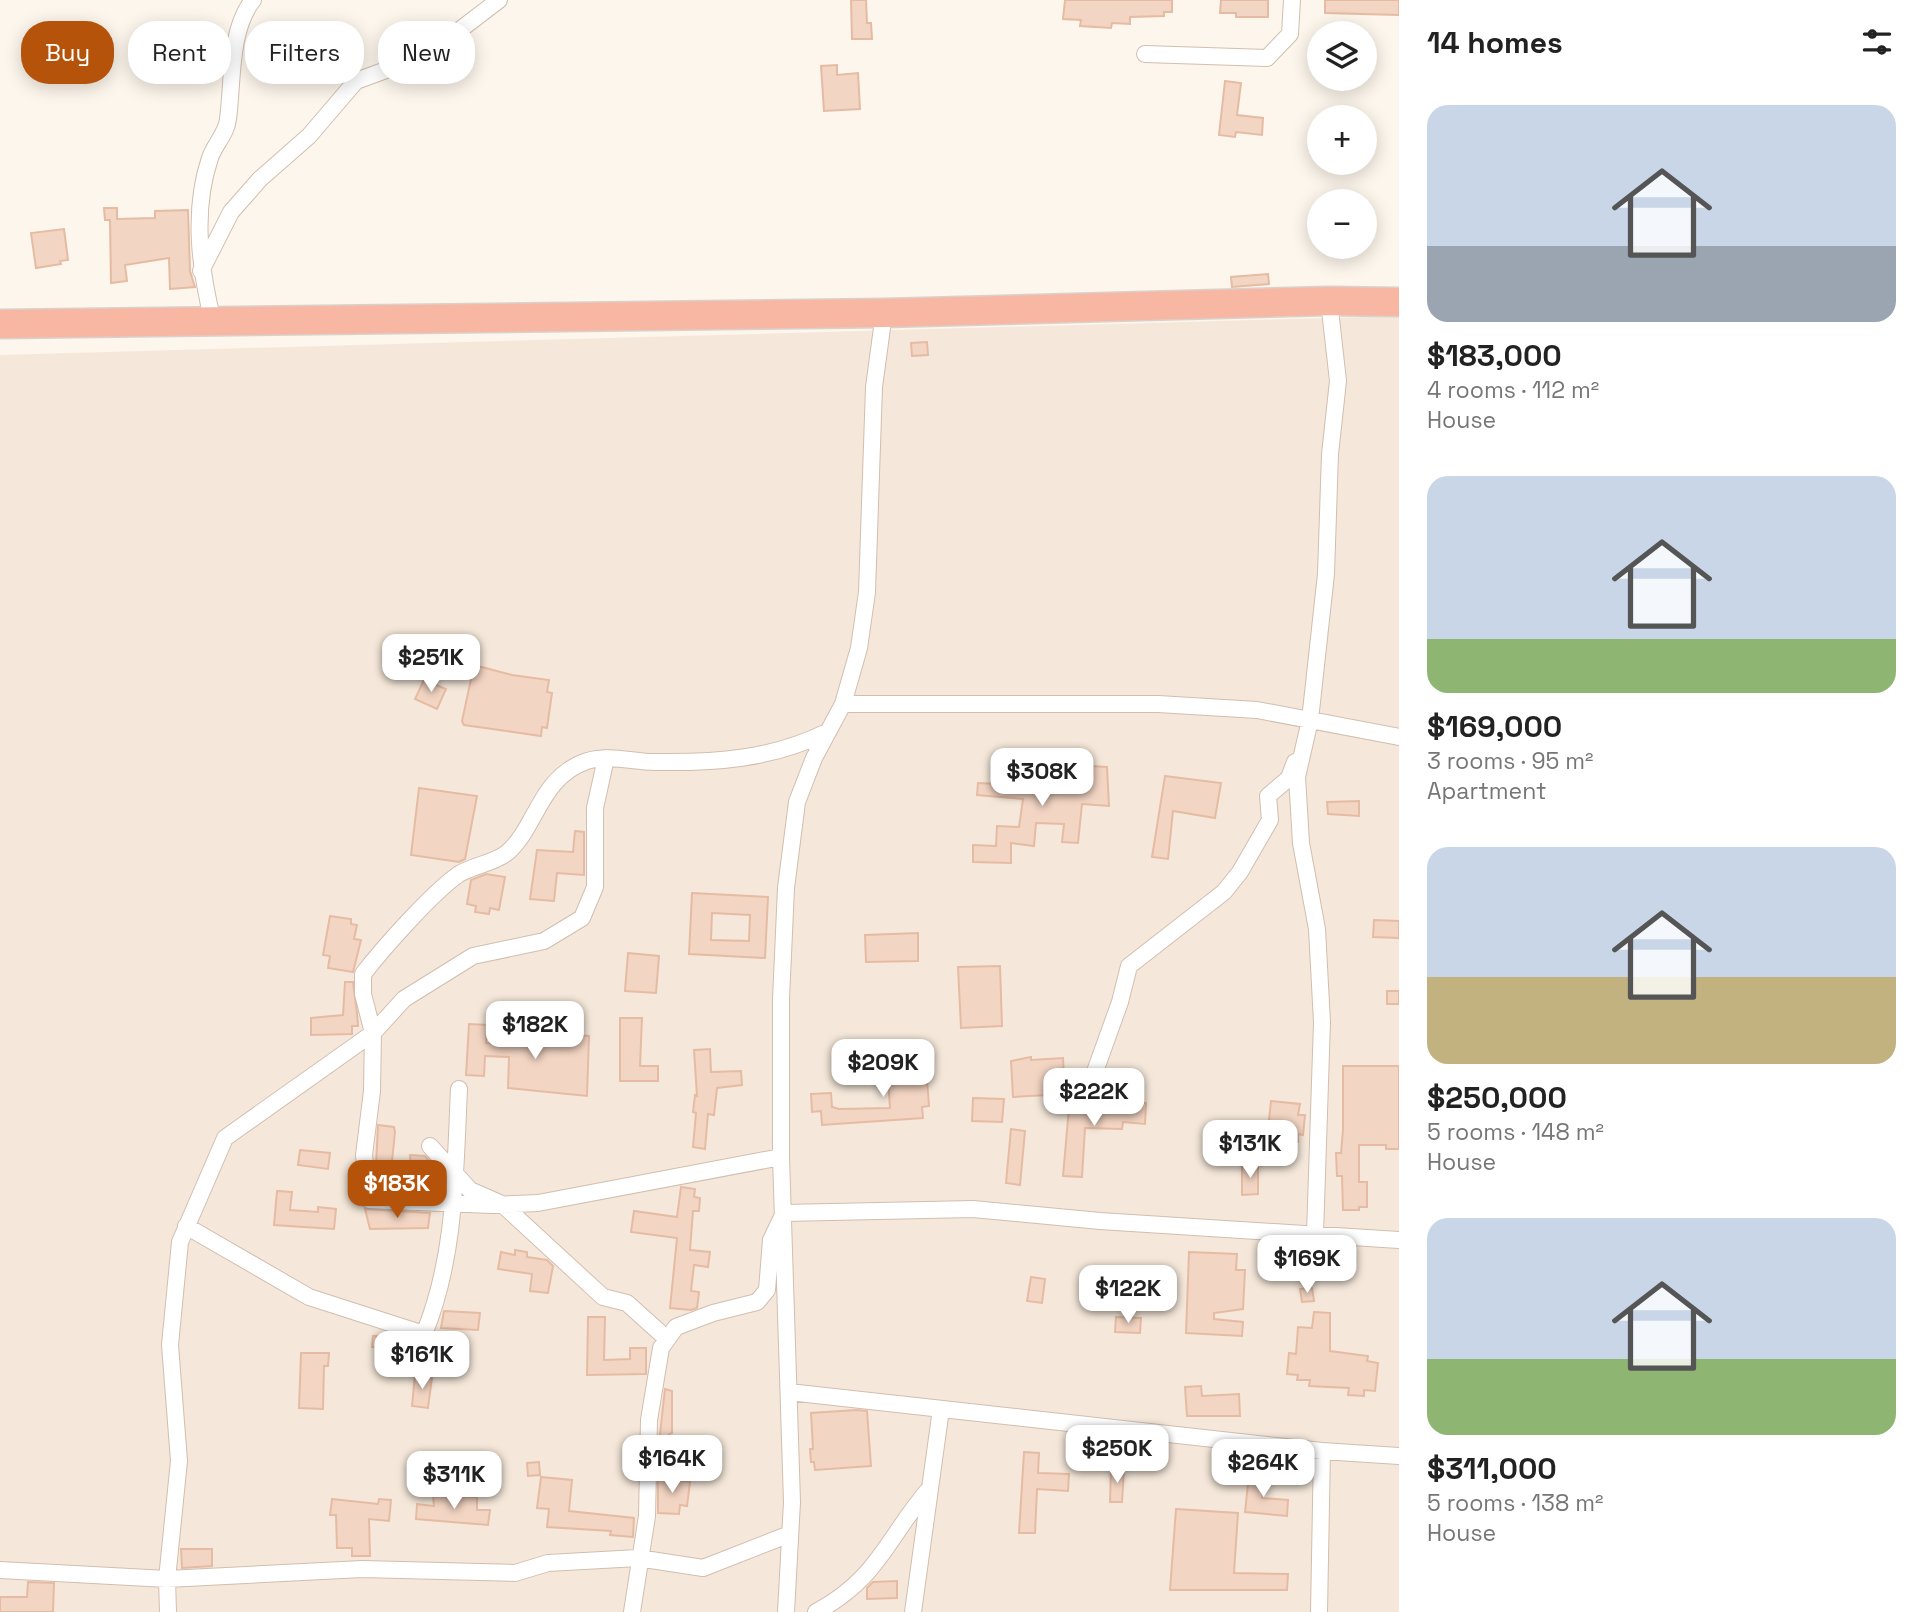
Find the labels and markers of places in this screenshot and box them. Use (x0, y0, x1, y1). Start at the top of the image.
pin: $251K (382, 634, 480, 694)
pin: $308K (993, 748, 1091, 808)
pin: $182K (486, 1002, 584, 1061)
pin: $209K (834, 1040, 932, 1099)
pin: $222K (1045, 1068, 1143, 1128)
pin: $131K (1201, 1120, 1299, 1180)
pin: $183K (348, 1160, 446, 1220)
pin: $169K (1258, 1236, 1356, 1295)
pin: $122K (1079, 1266, 1177, 1325)
pin: $161K (373, 1332, 471, 1391)
pin: $250K (1068, 1426, 1166, 1485)
pin: $164K (623, 1436, 721, 1495)
pin: $264K (1214, 1440, 1312, 1499)
pin: $311K (405, 1452, 503, 1511)

